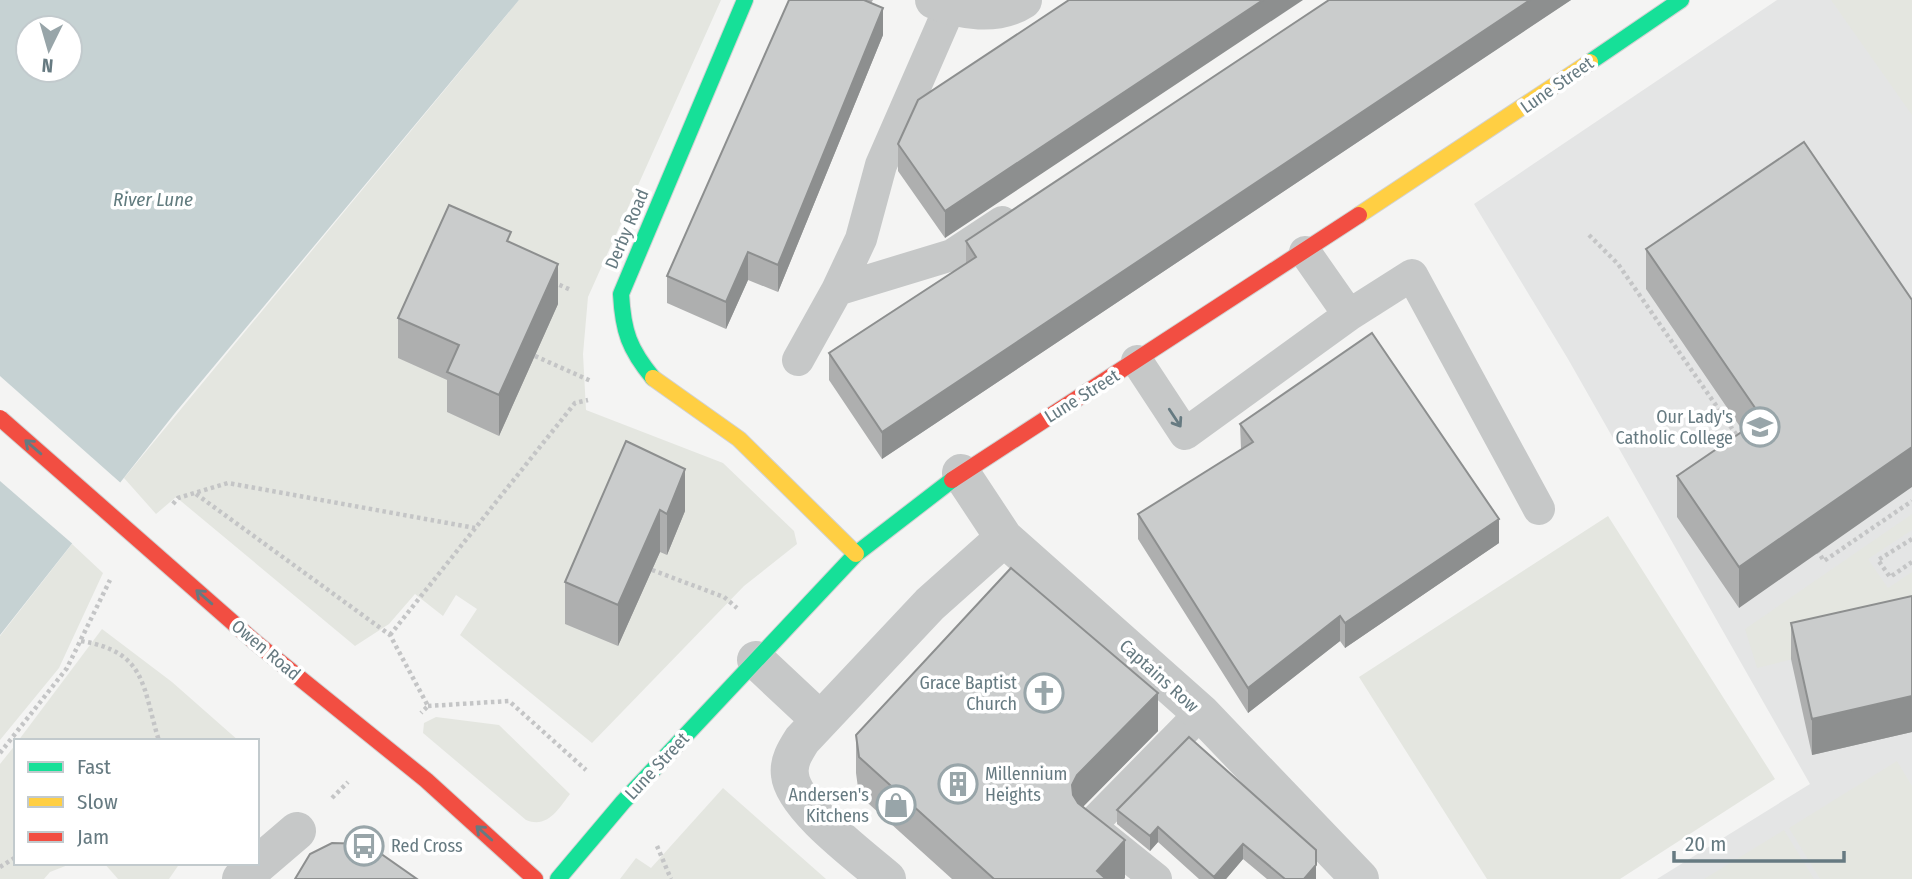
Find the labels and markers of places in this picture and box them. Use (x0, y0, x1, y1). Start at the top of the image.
place label: Our Lady's Catholic College (1616, 406, 1733, 449)
school or university icon: Our Lady's Catholic College (1739, 406, 1781, 448)
place label: Grace Baptist Church (919, 672, 1017, 715)
church icon: Grace Baptist Church (1023, 672, 1065, 714)
building icon: Millennium Heights (937, 763, 979, 805)
place label: Millennium Heights (985, 763, 1067, 806)
place label: Andersen's Kitchens (788, 784, 869, 827)
shop icon: Andersen's Kitchens (875, 784, 917, 826)
bus stop icon: Red Cross (343, 825, 385, 867)
place label: Red Cross (391, 835, 463, 857)

